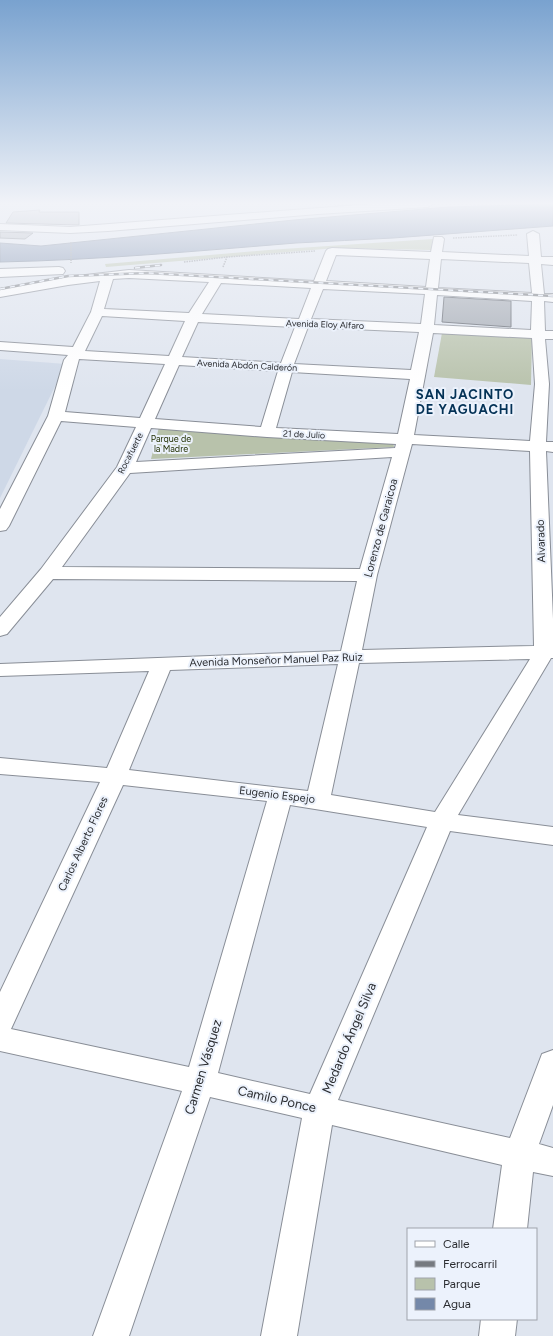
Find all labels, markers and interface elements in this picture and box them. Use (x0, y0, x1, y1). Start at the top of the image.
street label: Avenida Eloy Alfaro (286, 317, 364, 331)
street label: Avenida Abdón Calderón (197, 357, 297, 373)
district label: SAN JACINTO DE YAGUACHI (416, 387, 514, 417)
street label: 21 de Julio (283, 427, 325, 441)
street label: Rocafuerte (115, 430, 145, 476)
park label: Parque de la Madre (151, 433, 191, 454)
street label: Lorenzo de Garaicoa (362, 477, 400, 579)
street label: Alvarado (534, 519, 548, 563)
street label: Avenida Monseñor Manuel Paz Ruiz (189, 650, 363, 670)
street label: Eugenio Espejo (238, 784, 316, 806)
street label: Carlos Alberto Flores (55, 795, 111, 893)
street label: Medardo Ángel Silva (319, 980, 379, 1096)
street label: Carmen Vásquez (181, 1018, 225, 1116)
street label: Camilo Ponce (236, 1083, 318, 1115)
legend (407, 1228, 537, 1320)
text: Calle (443, 1237, 470, 1251)
text: Ferrocarril (443, 1257, 497, 1271)
text: Parque (443, 1277, 481, 1291)
text: Agua (443, 1297, 471, 1311)

